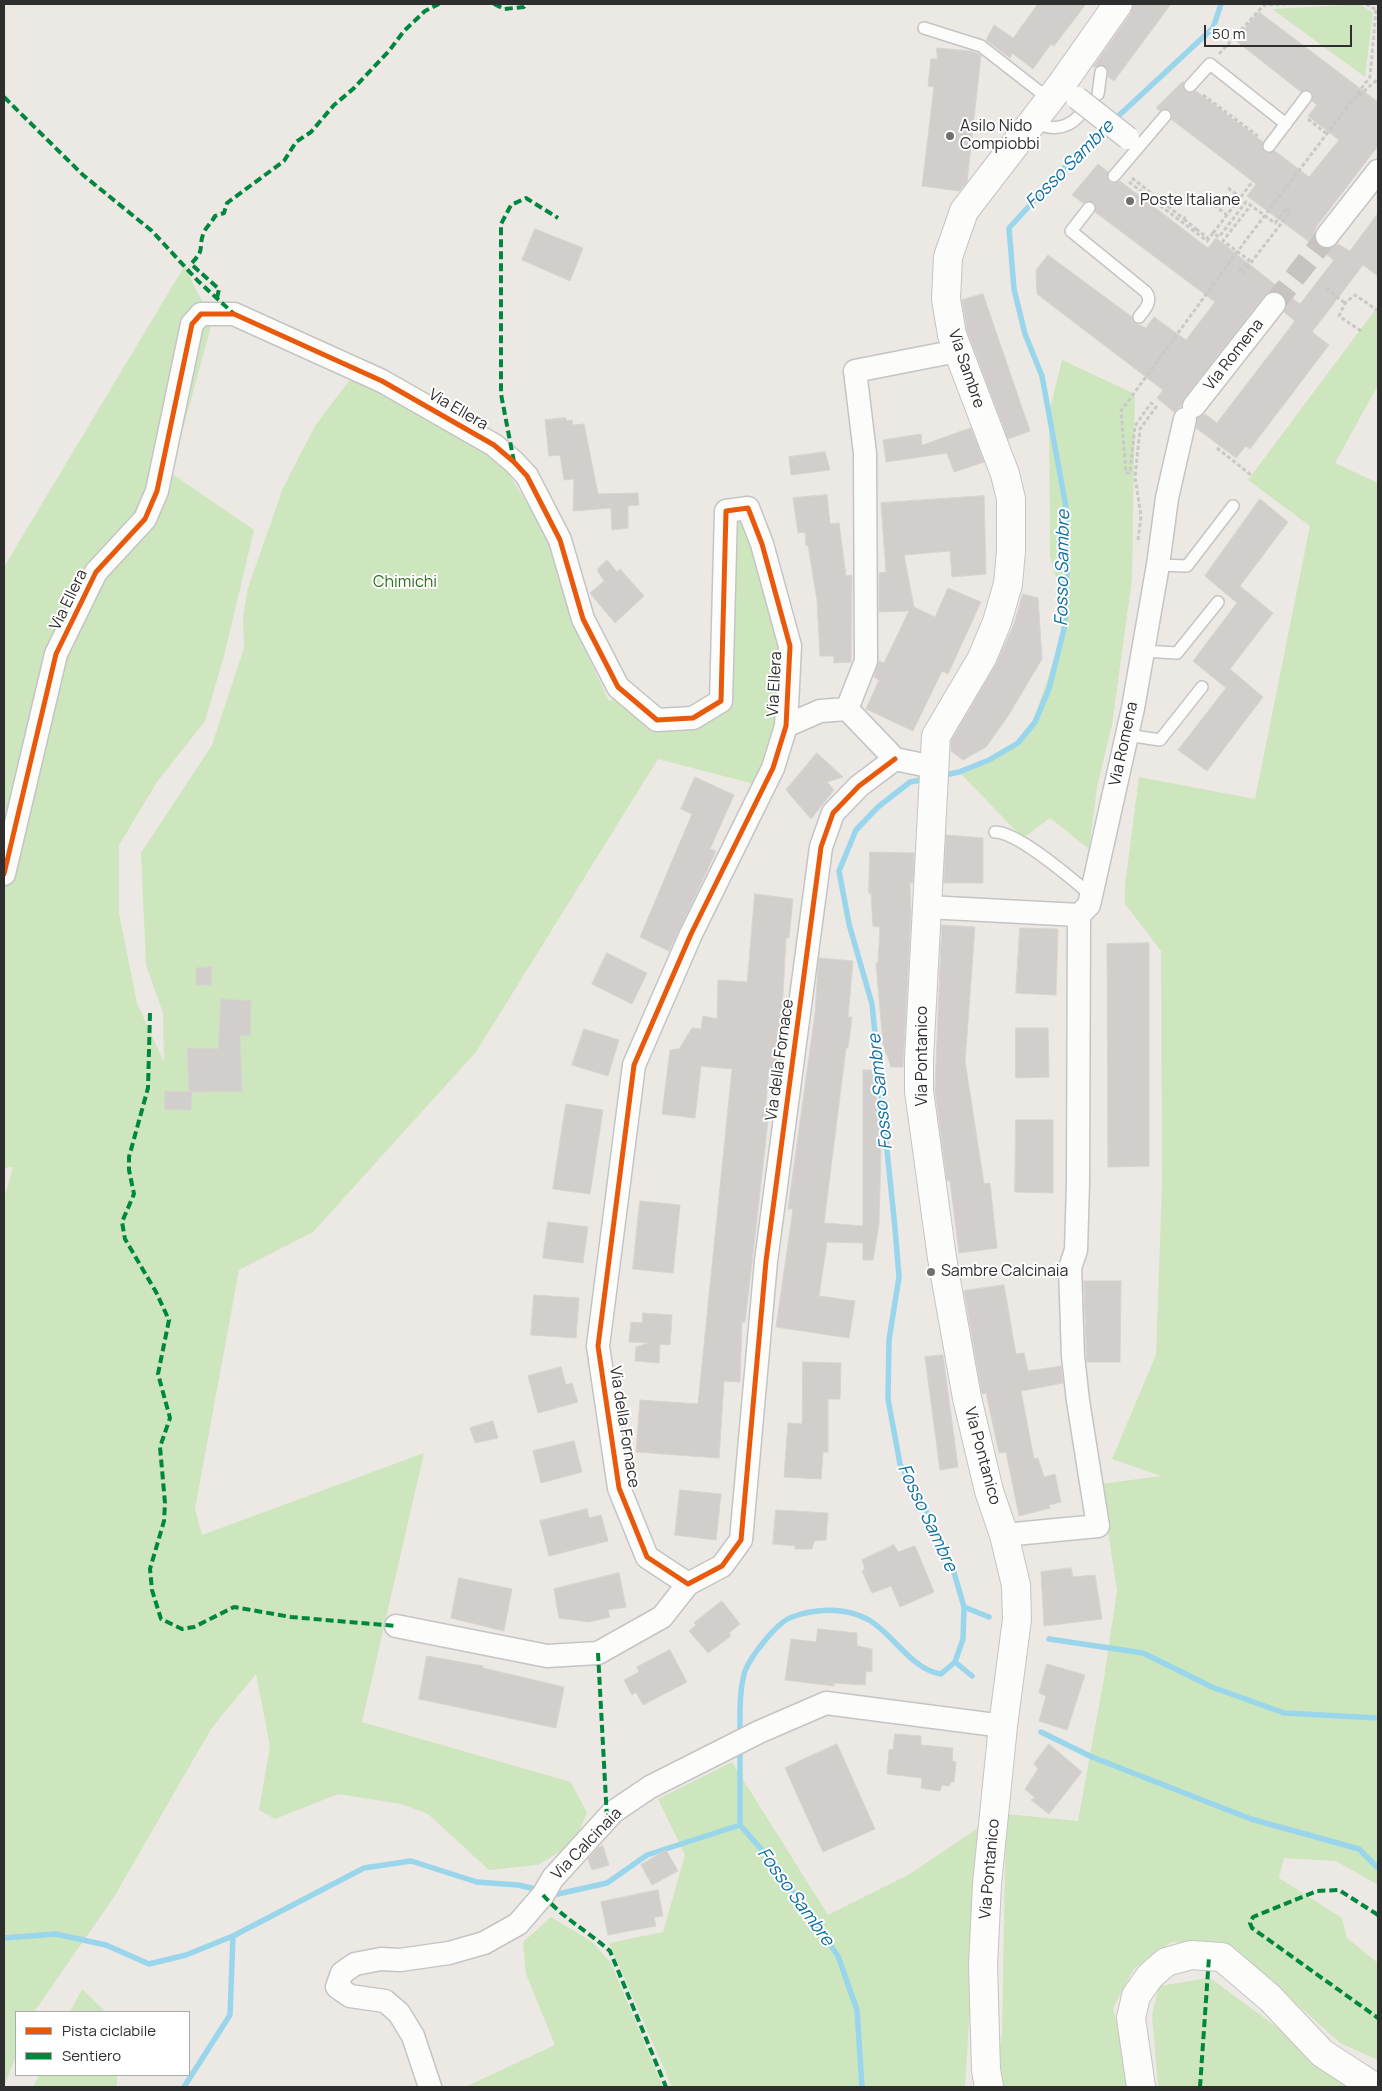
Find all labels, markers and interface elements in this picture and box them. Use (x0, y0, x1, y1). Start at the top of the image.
scale bar (1207, 15, 1354, 47)
text: 50 m (1212, 23, 1246, 44)
water label: Fosso Sambre (1021, 116, 1119, 214)
place label: Asilo Nido Compiobbi (960, 117, 1040, 155)
marker: Asilo Nido Compiobbi (944, 130, 956, 142)
place label: Poste Italiane (1140, 191, 1240, 211)
marker: Poste Italiane (1124, 195, 1136, 207)
street label: Via Romena (1200, 315, 1268, 395)
street label: Via Sambre (944, 327, 988, 411)
street label: Via Ellera (425, 385, 491, 435)
water label: Fosso Sambre (1051, 510, 1075, 626)
street label: Via Ellera (46, 566, 92, 634)
park label: Chimichi (373, 573, 437, 593)
street label: Via Ellera (764, 651, 786, 717)
street label: Via Romena (1106, 700, 1142, 788)
street label: Via della Fornace (762, 998, 798, 1122)
street label: Via Pontanico (913, 1006, 933, 1106)
water label: Fosso Sambre (864, 1033, 898, 1151)
place label: Sambre Calcinaia (941, 1262, 1068, 1282)
marker: Sambre Calcinaia (925, 1266, 937, 1278)
street label: Via della Fornace (605, 1365, 643, 1489)
street label: Via Pontanico (960, 1405, 1004, 1507)
water label: Fosso Sambre (893, 1461, 961, 1575)
street label: Via Calcinaia (548, 1804, 626, 1884)
street label: Via Pontanico (976, 1818, 1004, 1920)
water label: Fosso Sambre (752, 1844, 838, 1950)
legend (15, 2011, 190, 2076)
text: Pista ciclabile (62, 2020, 156, 2041)
text: Sentiero (62, 2045, 121, 2066)

